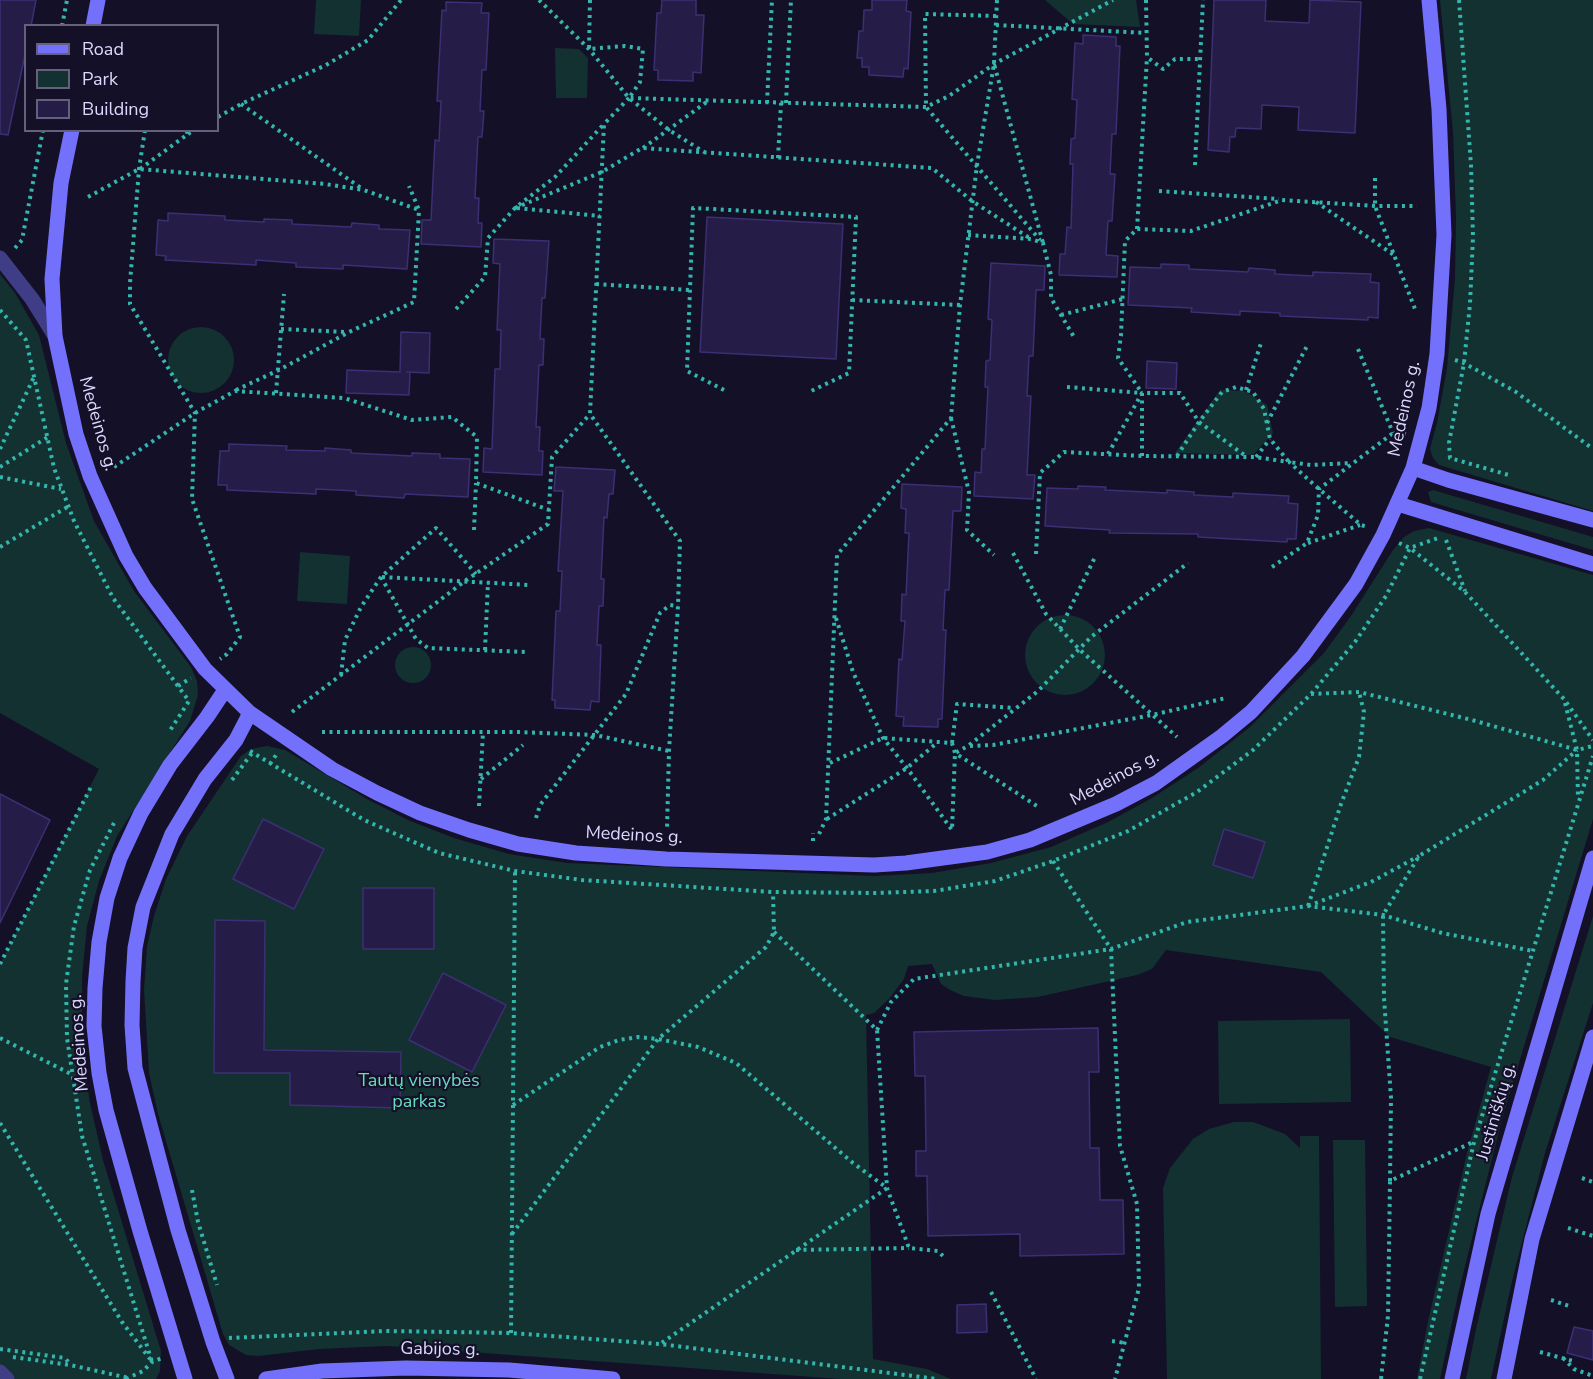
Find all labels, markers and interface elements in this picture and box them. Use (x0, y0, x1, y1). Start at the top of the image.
legend (24, 24, 219, 132)
text: Road (82, 37, 124, 61)
text: Park (82, 67, 118, 91)
text: Building (82, 97, 149, 121)
street label: Medeinos g. (1384, 359, 1426, 459)
street label: Medeinos g. (73, 374, 121, 474)
street label: Medeinos g. (1067, 747, 1163, 811)
street label: Medeinos g. (585, 823, 683, 849)
street label: Medeinos g. (66, 994, 94, 1092)
street label: Justiniškių g. (1473, 1061, 1521, 1163)
park label: Tautų vienybės parkas (358, 1071, 480, 1114)
street label: Gabijos g. (400, 1339, 480, 1361)

